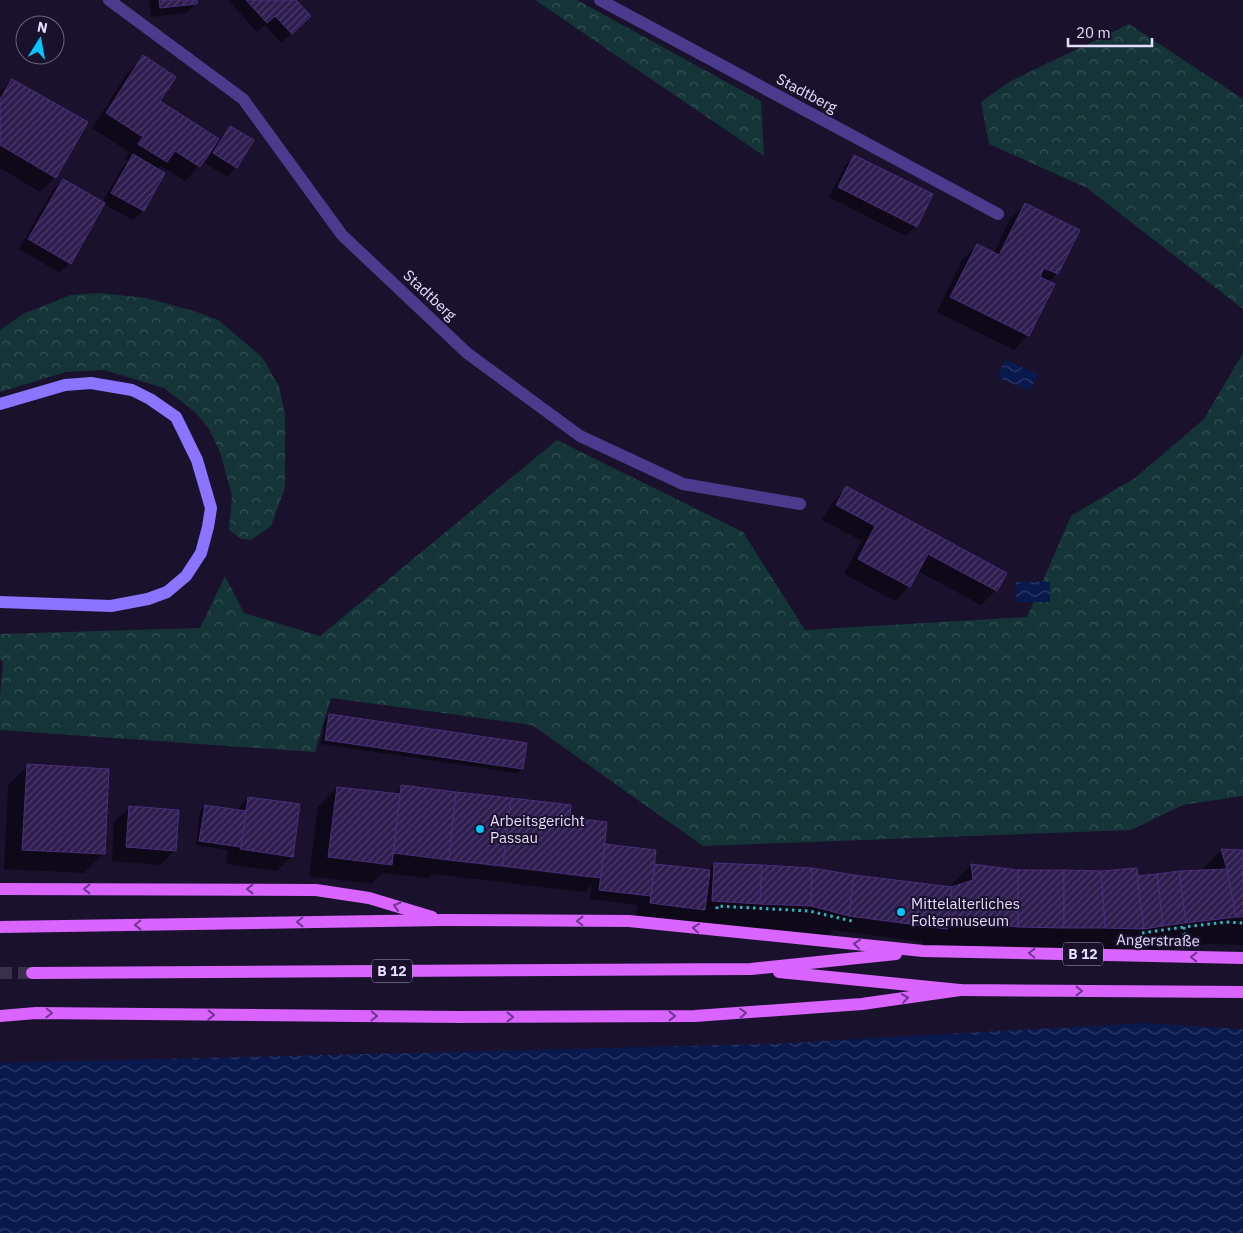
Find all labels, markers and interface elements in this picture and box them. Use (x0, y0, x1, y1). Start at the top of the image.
north arrow (15, 15, 65, 65)
scale bar (1068, 15, 1152, 47)
text: N (36, 17, 49, 37)
text: 20 m (1076, 23, 1111, 42)
street label: Stadtberg (773, 69, 841, 117)
street label: Stadtberg (399, 266, 461, 324)
place label: Arbeitsgericht Passau (490, 811, 585, 847)
marker: Arbeitsgericht Passau (474, 823, 486, 835)
one-way arrow (83, 884, 91, 894)
one-way arrow (246, 884, 254, 894)
place label: Mittelalterliches Foltermuseum (911, 894, 1020, 930)
one-way arrow (394, 902, 402, 912)
marker: Mittelalterliches Foltermuseum (895, 906, 907, 918)
one-way arrow (576, 916, 584, 926)
one-way arrow (296, 917, 304, 928)
one-way arrow (133, 920, 141, 930)
one-way arrow (691, 923, 699, 934)
street label: Angerstraße (1116, 930, 1200, 950)
one-way arrow (853, 939, 861, 950)
road number: B 12 (1063, 942, 1103, 966)
one-way arrow (1028, 948, 1036, 958)
one-way arrow (1190, 952, 1198, 962)
road number: B 12 (372, 959, 412, 982)
one-way arrow (1076, 986, 1083, 996)
one-way arrow (901, 993, 909, 1004)
one-way arrow (740, 1007, 748, 1018)
one-way arrow (45, 1008, 53, 1018)
one-way arrow (208, 1010, 215, 1020)
one-way arrow (370, 1011, 378, 1021)
one-way arrow (668, 1011, 676, 1021)
one-way arrow (506, 1012, 514, 1022)

